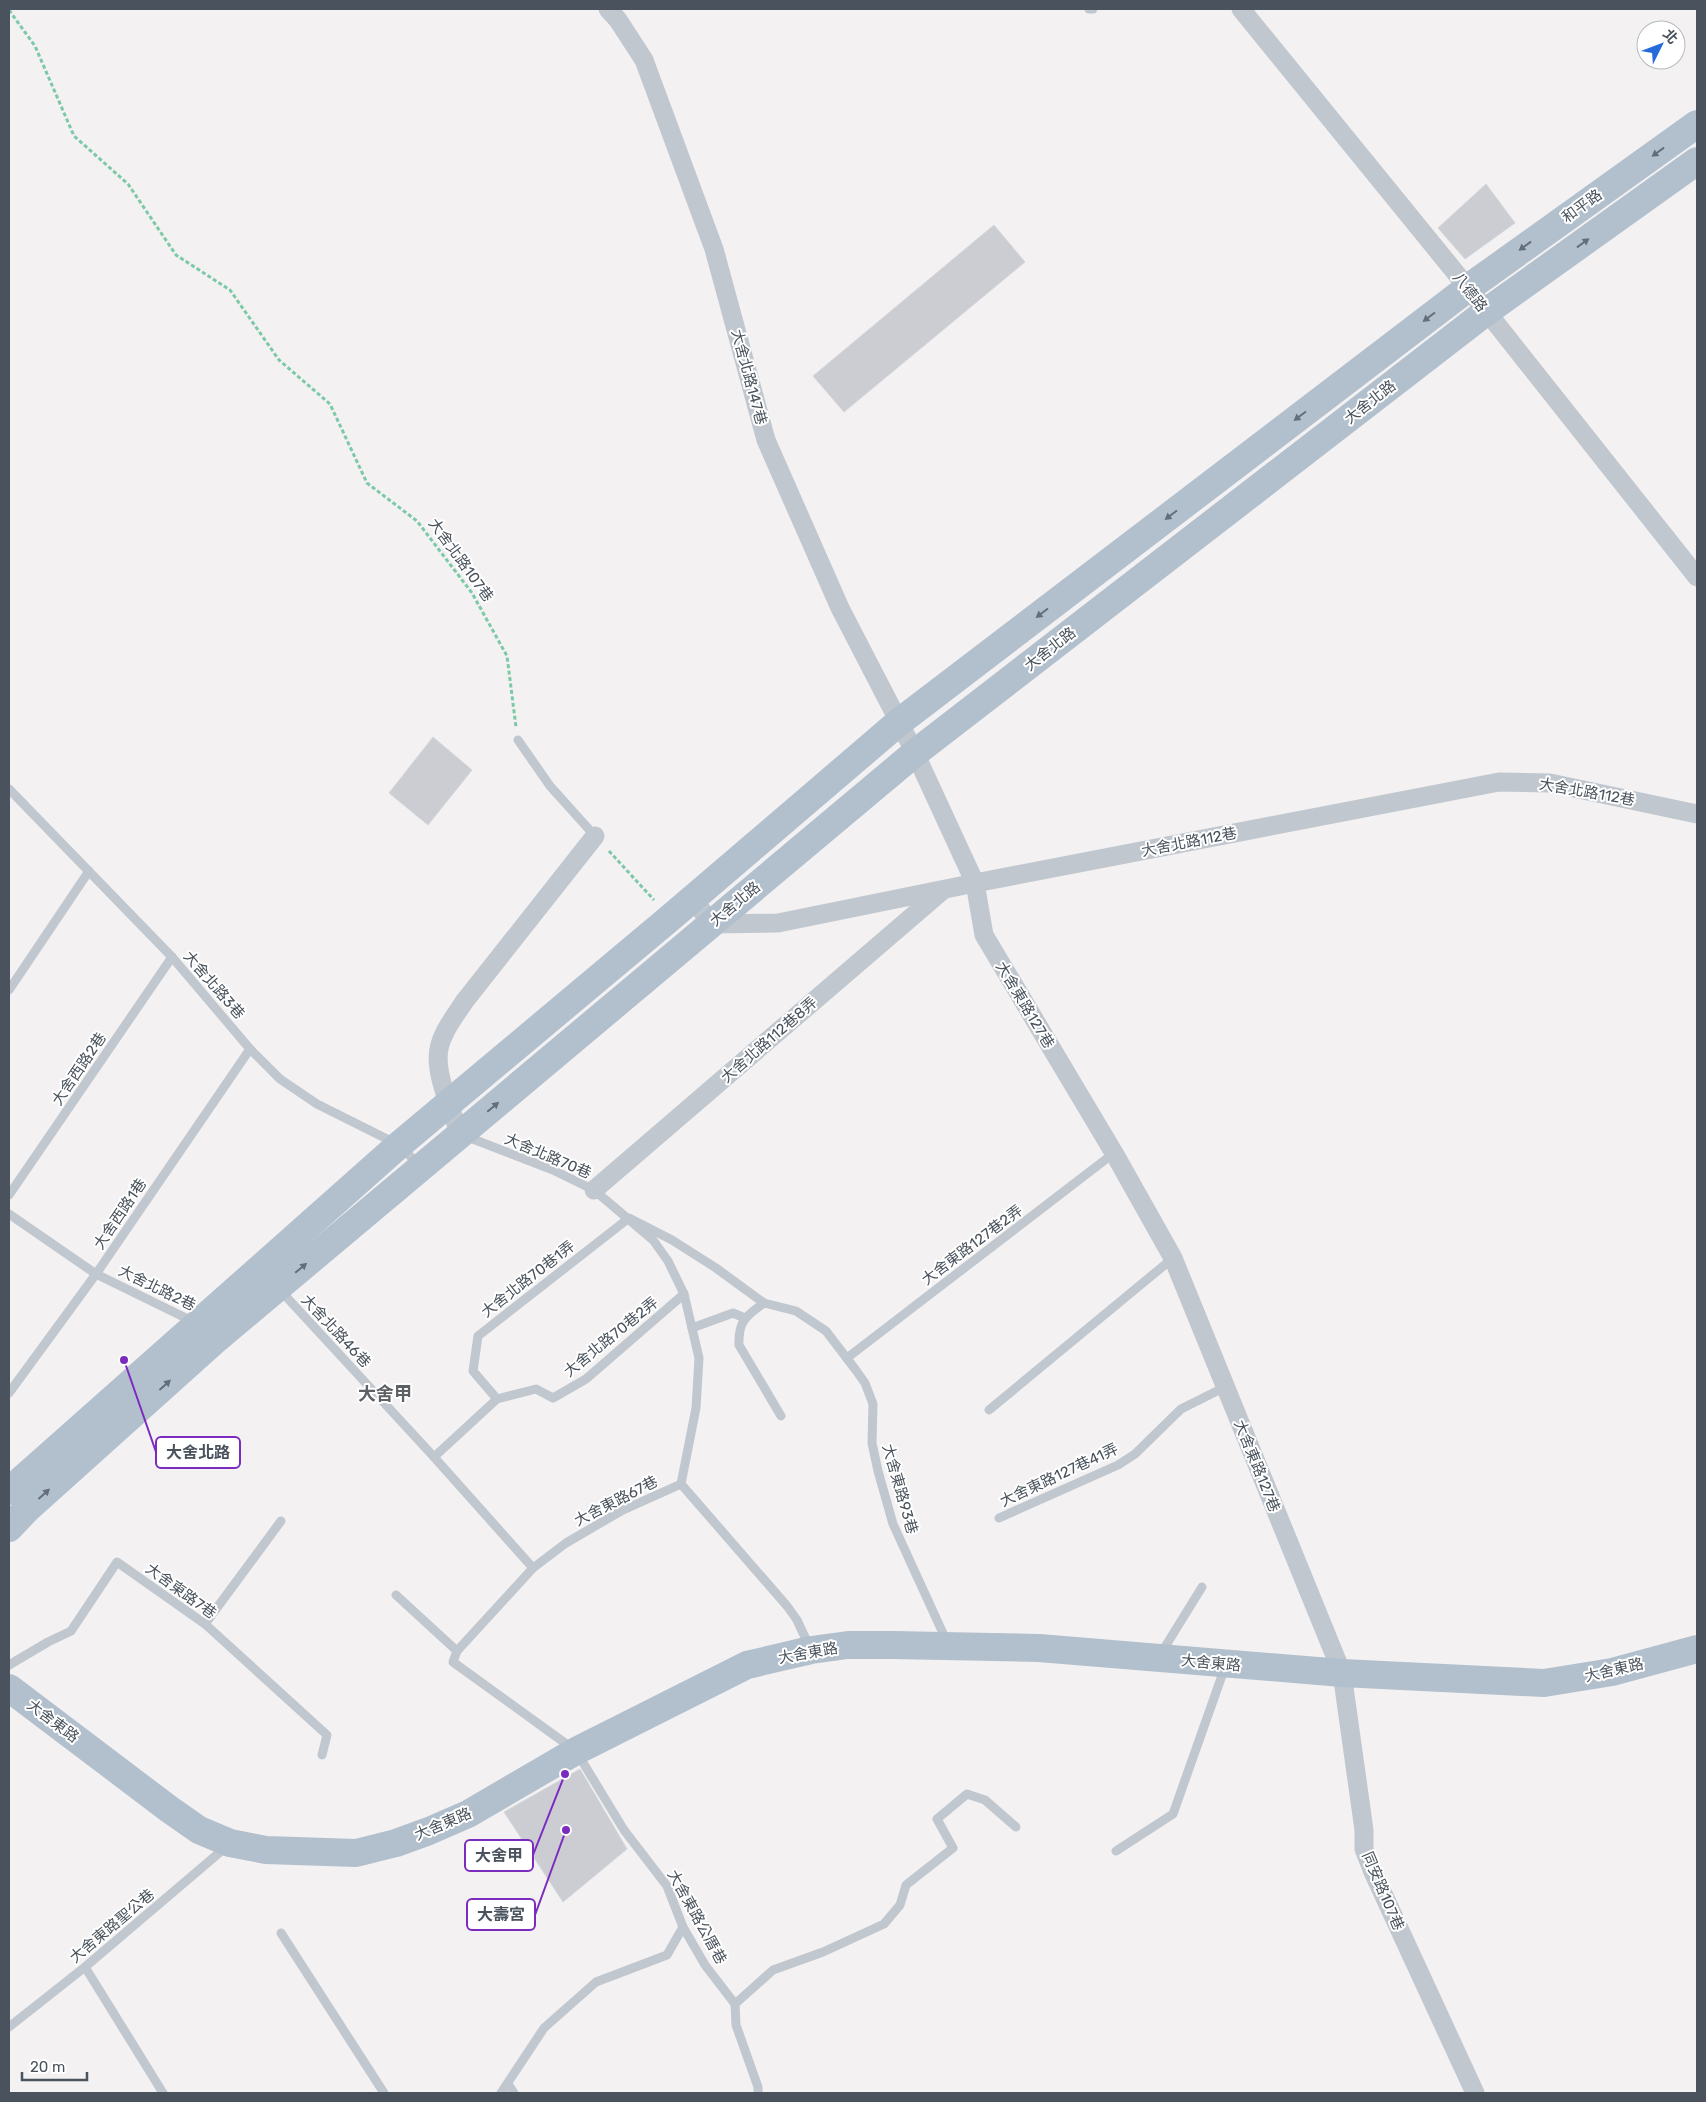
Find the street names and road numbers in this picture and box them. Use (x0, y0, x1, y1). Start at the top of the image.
street label: 和平路 (1559, 185, 1605, 227)
street label: 八德路 (1449, 269, 1491, 315)
street label: 大舍北路147巷 (728, 327, 770, 427)
street label: 大舍北路 (1341, 376, 1399, 428)
street label: 大舍北路107巷 (425, 515, 497, 605)
street label: 大舍北路 (1021, 623, 1079, 675)
street label: 大舍北路112巷 (1538, 775, 1636, 809)
street label: 大舍北路112巷 (1140, 824, 1238, 860)
street label: 大舍北路 (706, 878, 764, 930)
street label: 大舍北路3巷 (180, 947, 248, 1023)
street label: 大舍東路127巷 (992, 958, 1058, 1052)
street label: 大舍北路112巷8弄 (717, 993, 821, 1087)
street label: 大舍西路2巷 (48, 1029, 110, 1109)
street label: 大舍北路70巷 (502, 1130, 594, 1182)
street label: 大舍西路1巷 (90, 1175, 150, 1253)
street label: 大舍東路127巷2弄 (918, 1201, 1026, 1289)
street label: 大舍北路70巷1弄 (478, 1237, 578, 1321)
street label: 大舍北路2巷 (115, 1262, 199, 1314)
street label: 大舍北路46巷 (298, 1291, 374, 1371)
street label: 大舍北路70巷2弄 (560, 1293, 662, 1381)
street label: 大舍東路127巷 (1230, 1417, 1284, 1515)
street label: 大舍東路127巷41弄 (997, 1440, 1121, 1510)
street label: 大舍東路93巷 (879, 1442, 921, 1536)
street label: 大舍東路67巷 (571, 1472, 661, 1530)
street label: 大舍東路7巷 (142, 1559, 220, 1623)
street label: 大舍東路 (777, 1639, 839, 1667)
street label: 大舍東路 (1180, 1651, 1242, 1675)
street label: 大舍東路 (1583, 1654, 1645, 1686)
street label: 大舍東路 (24, 1696, 82, 1746)
street label: 大舍東路 (412, 1804, 474, 1844)
street label: 同安路107巷 (1358, 1849, 1408, 1933)
street label: 大舍東路公厝巷 (664, 1867, 730, 1967)
street label: 大舍東路聖公巷 (66, 1885, 158, 1967)

